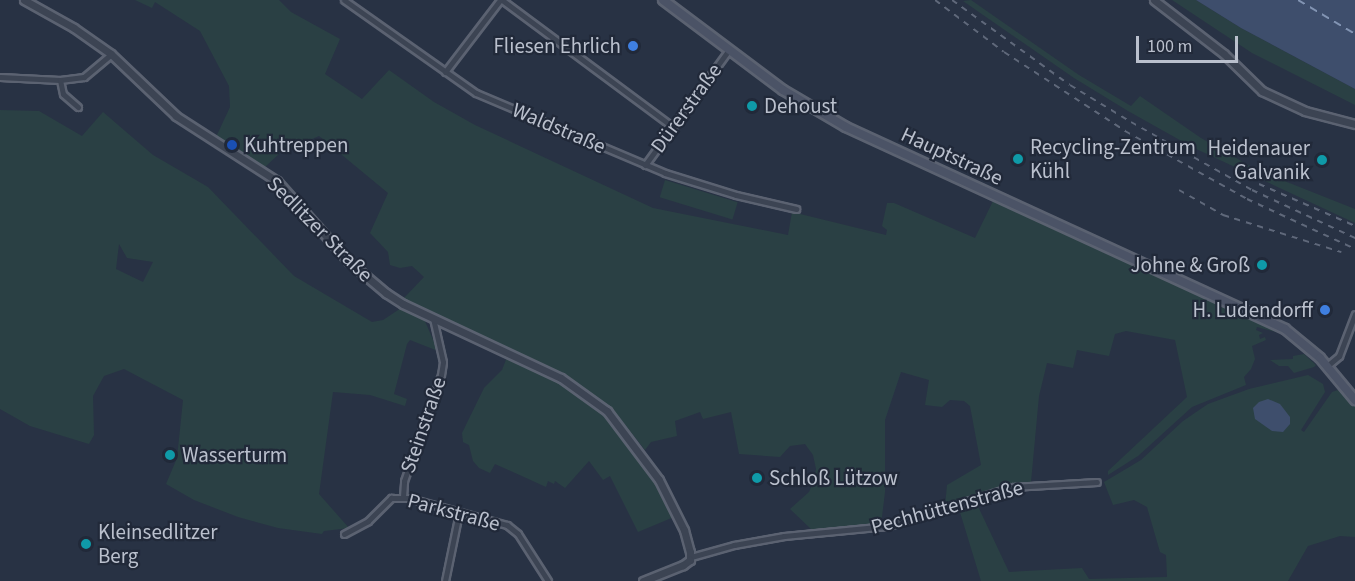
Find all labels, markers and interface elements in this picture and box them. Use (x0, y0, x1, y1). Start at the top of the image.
scale bar (1139, 24, 1241, 62)
place label: Fliesen Ehrlich (493, 33, 621, 59)
text: 100 m (1147, 34, 1192, 59)
marker: Fliesen Ehrlich (626, 39, 640, 53)
street label: Dürerstraße (645, 58, 727, 158)
place label: Dehoust (764, 93, 837, 119)
street label: Waldstraße (508, 97, 610, 159)
marker: Dehoust (745, 99, 759, 113)
street label: Hauptstraße (897, 121, 1007, 191)
place label: Kuhtreppen (244, 132, 349, 158)
place label: Recycling-Zentrum Kühl (1030, 134, 1196, 184)
place label: Heidenauer Galvanik (1207, 135, 1310, 185)
marker: Kuhtreppen (225, 138, 239, 152)
marker: Recycling-Zentrum Kühl (1011, 152, 1025, 166)
marker: Heidenauer Galvanik (1315, 153, 1329, 167)
street label: Sedlitzer Straße (262, 171, 378, 287)
place label: Johne & Groß (1131, 252, 1250, 278)
marker: Johne & Groß (1255, 258, 1269, 272)
place label: H. Ludendorff (1192, 297, 1313, 323)
marker: H. Ludendorff (1318, 303, 1332, 317)
street label: Steinstraße (395, 374, 451, 476)
place label: Wasserturm (182, 442, 287, 468)
marker: Wasserturm (163, 448, 177, 462)
place label: Schloß Lützow (769, 465, 898, 491)
marker: Schloß Lützow (750, 471, 764, 485)
street label: Pechhüttenstraße (868, 475, 1026, 539)
street label: Parkstraße (405, 488, 503, 536)
place label: Kleinsedlitzer Berg (98, 519, 217, 569)
marker: Kleinsedlitzer Berg (79, 537, 93, 551)

